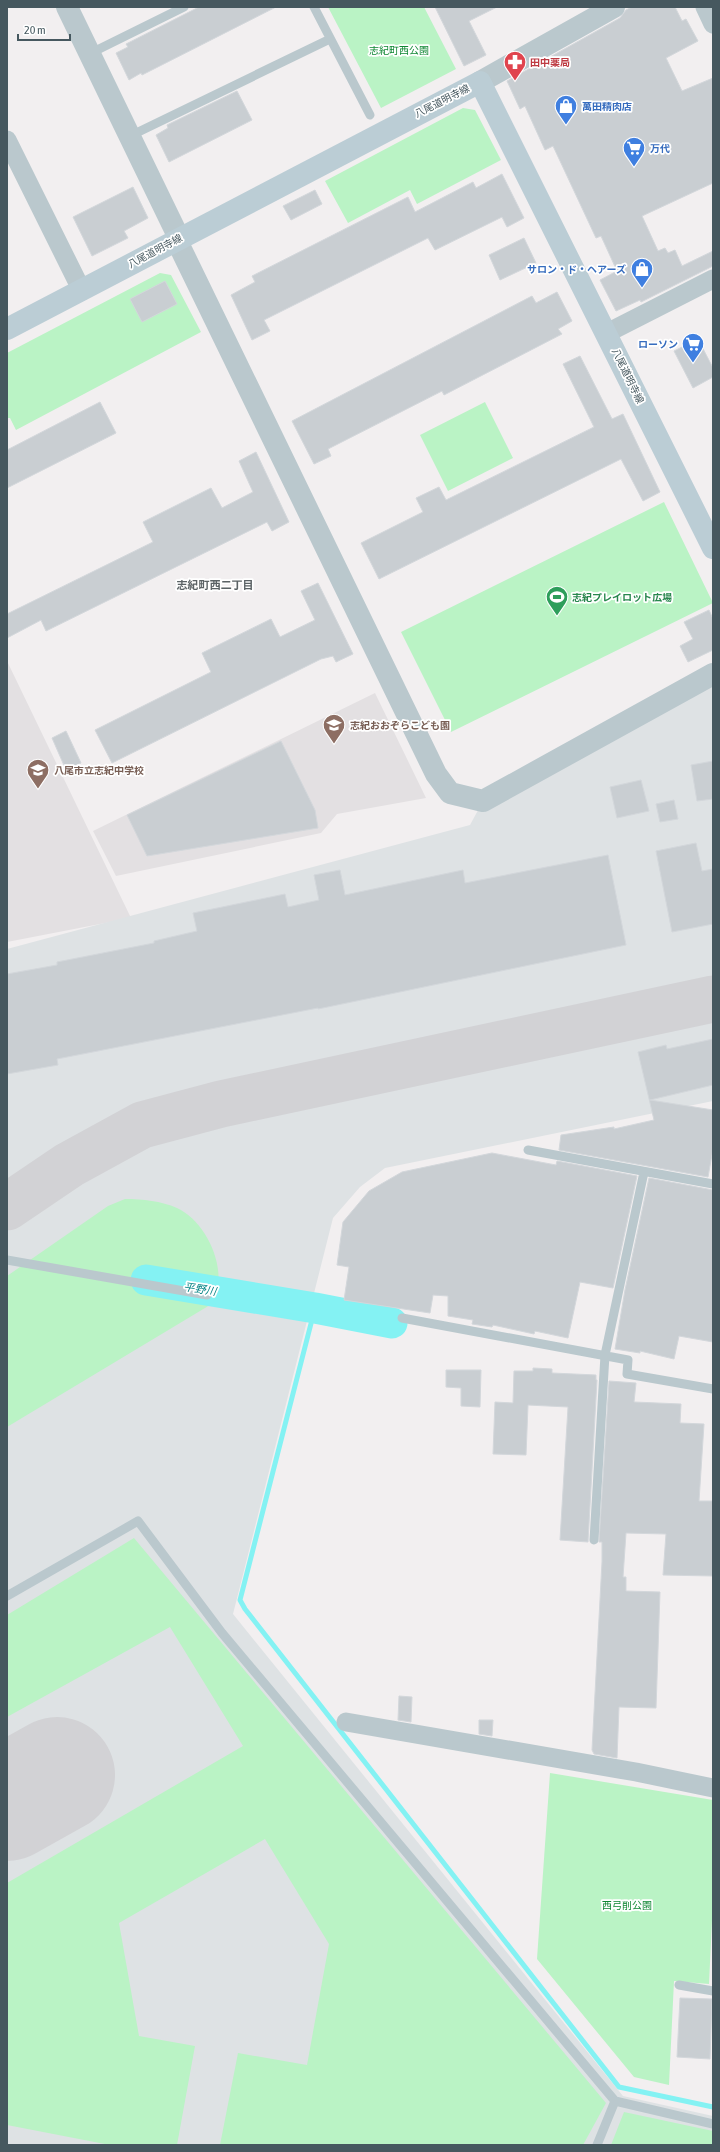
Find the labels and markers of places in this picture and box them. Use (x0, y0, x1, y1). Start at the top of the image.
pharmacy icon: 田中薬局 (502, 49, 528, 82)
place label: 田中薬局 (530, 57, 570, 68)
shop icon: 萬田精肉店 (553, 93, 579, 126)
place label: 萬田精肉店 (582, 101, 632, 112)
supermarket icon: 万代 (621, 135, 647, 168)
place label: 万代 (650, 143, 670, 154)
shop icon: サロン・ド・ヘアーズ (629, 256, 655, 289)
place label: サロン・ド・ヘアーズ (527, 264, 626, 275)
supermarket icon: ローソン (680, 331, 706, 364)
place label: ローソン (638, 339, 678, 350)
sports icon: 志紀プレイロット広場 (544, 584, 570, 617)
place label: 志紀プレイロット広場 (572, 592, 672, 603)
school or university icon: 志紀おおぞらこども園 (321, 712, 347, 745)
place label: 志紀おおぞらこども園 (350, 720, 450, 731)
school or university icon: 八尾市立志紀中学校 (25, 757, 51, 790)
place label: 八尾市立志紀中学校 (54, 765, 144, 776)

